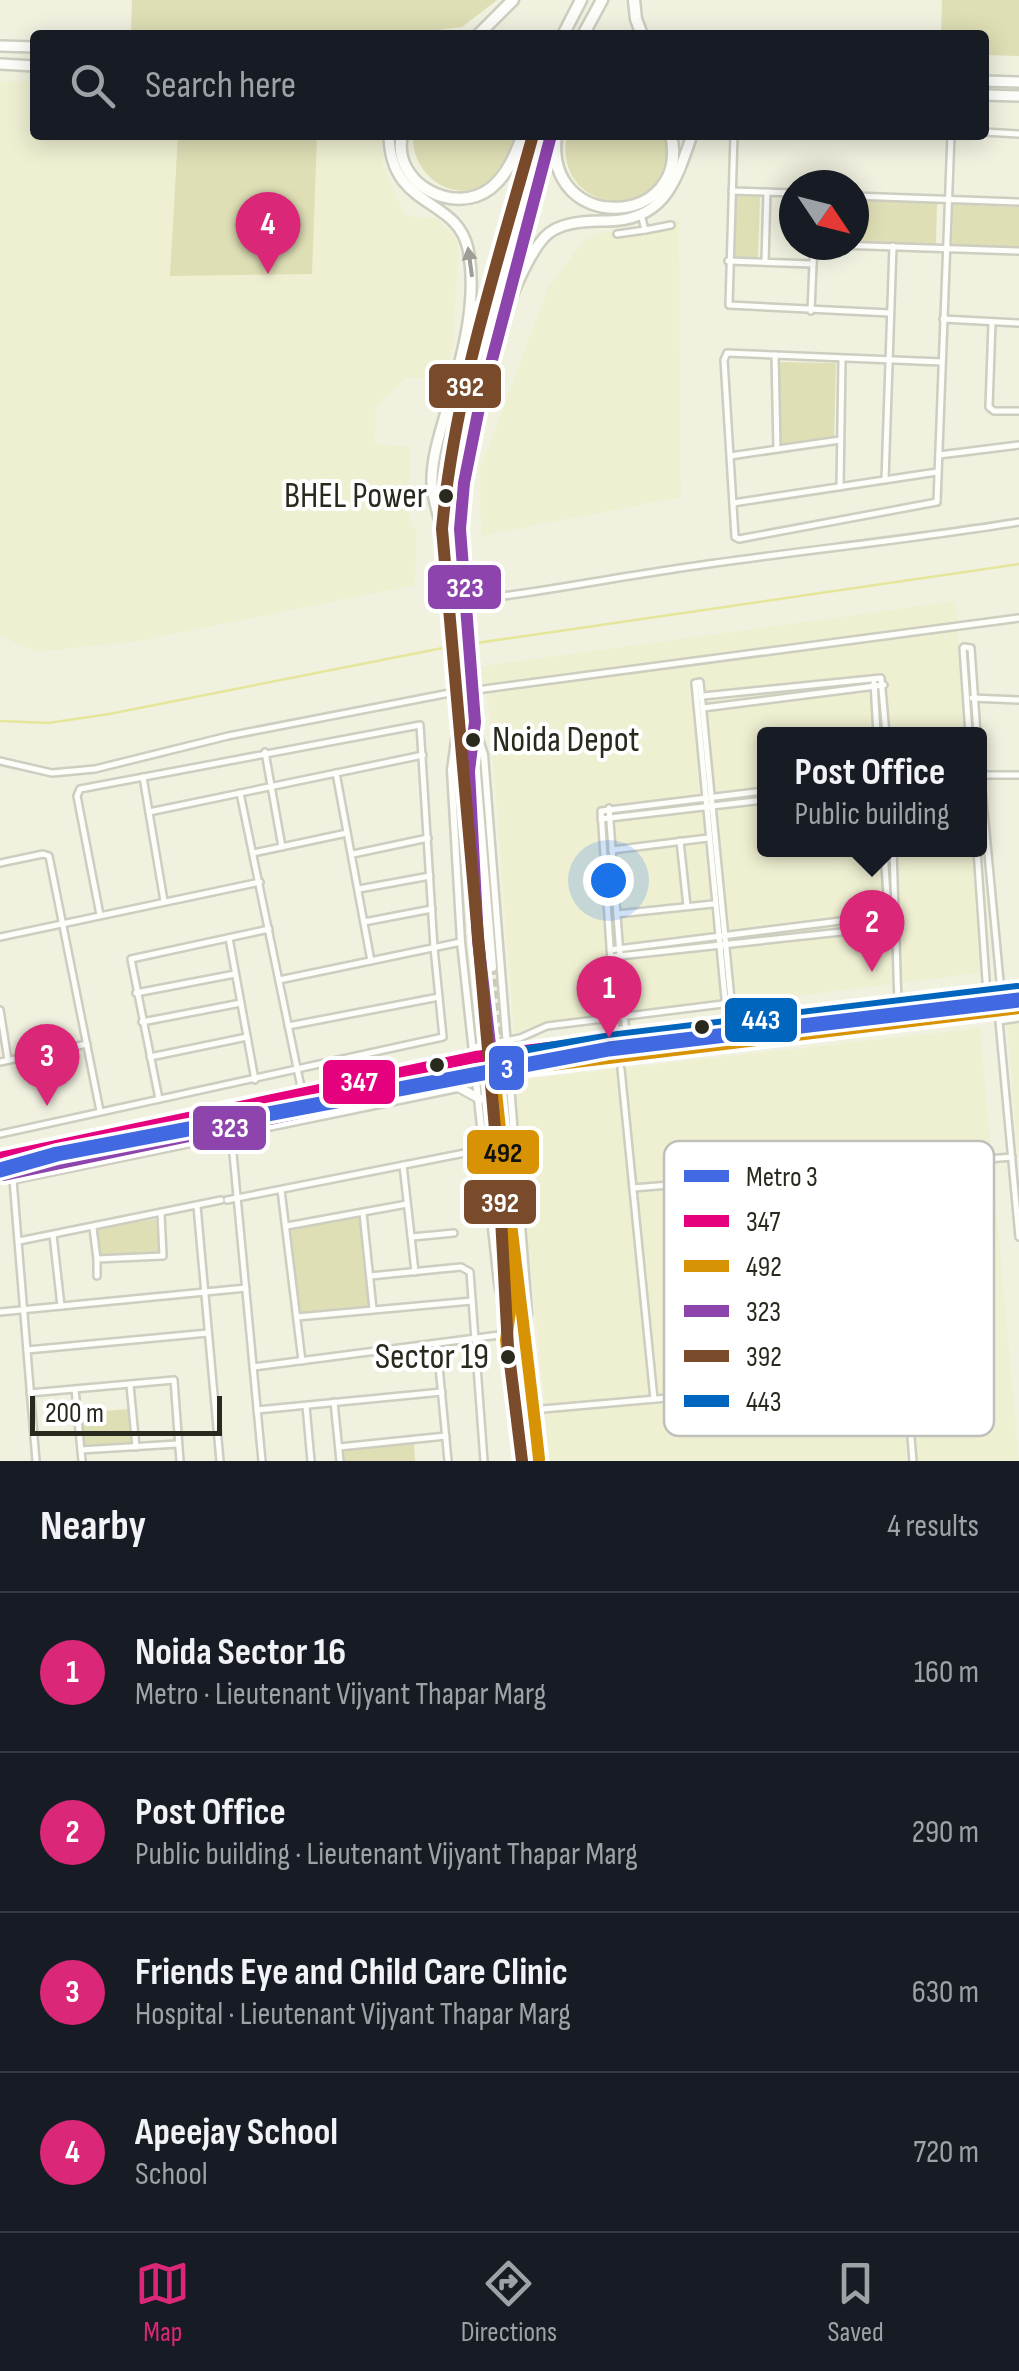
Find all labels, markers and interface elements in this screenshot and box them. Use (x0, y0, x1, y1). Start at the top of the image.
search box (30, 30, 989, 140)
icon: search (65, 58, 120, 113)
text: Search here (145, 63, 296, 108)
north arrow (779, 170, 869, 260)
pin: 4 (236, 192, 300, 274)
one-way arrow (461, 246, 477, 278)
line badge: 392 (427, 362, 503, 410)
text: 392 (446, 371, 484, 404)
place label: BHEL Power (284, 475, 427, 518)
marker: BHEL Power (436, 486, 456, 506)
line badge: 323 (426, 563, 503, 611)
text: 323 (446, 572, 484, 605)
place label: Noida Depot (492, 719, 640, 762)
popup (757, 727, 987, 857)
marker: Noida Depot (463, 730, 483, 750)
text: Post Office (795, 750, 945, 795)
text: Public building (795, 795, 949, 834)
your location (583, 855, 634, 906)
pin: 2 (840, 890, 904, 972)
pin: 1 (576, 956, 642, 1038)
line badge: 443 (723, 996, 799, 1044)
text: 443 (742, 1004, 780, 1037)
unlabelled marker (692, 1017, 712, 1037)
pin: 3 (15, 1024, 80, 1106)
line badge: 3 (487, 1044, 526, 1092)
text: 3 (501, 1053, 513, 1086)
unlabelled marker (427, 1055, 447, 1075)
line badge: 347 (321, 1058, 397, 1106)
text: 347 (340, 1066, 379, 1099)
line badge: 323 (191, 1104, 268, 1152)
text: 323 (211, 1112, 249, 1145)
line badge: 492 (465, 1128, 541, 1176)
text: 492 (484, 1137, 522, 1170)
legend (664, 1141, 994, 1436)
text: Metro 3 (746, 1161, 818, 1194)
line badge: 392 (462, 1178, 538, 1226)
text: 392 (481, 1187, 519, 1220)
text: 347 (746, 1206, 781, 1239)
text: 492 (746, 1251, 782, 1284)
text: 323 (746, 1296, 781, 1329)
place label: Sector 19 (375, 1336, 489, 1379)
text: 392 (746, 1341, 782, 1374)
marker: Sector 19 (498, 1347, 518, 1367)
text: 443 (746, 1386, 781, 1419)
scale bar (30, 1391, 222, 1436)
text: 200 m (45, 1397, 104, 1430)
text: Nearby (40, 1501, 146, 1552)
text: 4 results (887, 1507, 979, 1546)
text: Noida Sector 16 (135, 1630, 346, 1675)
text: 1 (66, 1653, 79, 1692)
text: 160 m (914, 1653, 979, 1692)
text: Metro · Lieutenant Vijyant Thapar Marg (135, 1675, 546, 1714)
text: Post Office (135, 1790, 286, 1835)
text: 2 (65, 1813, 80, 1852)
text: 290 m (912, 1813, 979, 1852)
text: Public building · Lieutenant Vijyant Thapar Marg (135, 1835, 638, 1874)
text: Friends Eye and Child Care Clinic (135, 1950, 568, 1995)
text: 3 (65, 1973, 80, 2012)
text: 630 m (912, 1973, 979, 2012)
text: Hospital · Lieutenant Vijyant Thapar Marg (135, 1995, 571, 2034)
text: Apeejay School (135, 2110, 338, 2155)
text: 4 (65, 2133, 80, 2172)
text: 720 m (913, 2133, 979, 2172)
text: School (135, 2155, 208, 2194)
tab: Map (135, 2256, 190, 2349)
tab: Directions (461, 2256, 557, 2349)
tab: Saved (828, 2256, 884, 2349)

